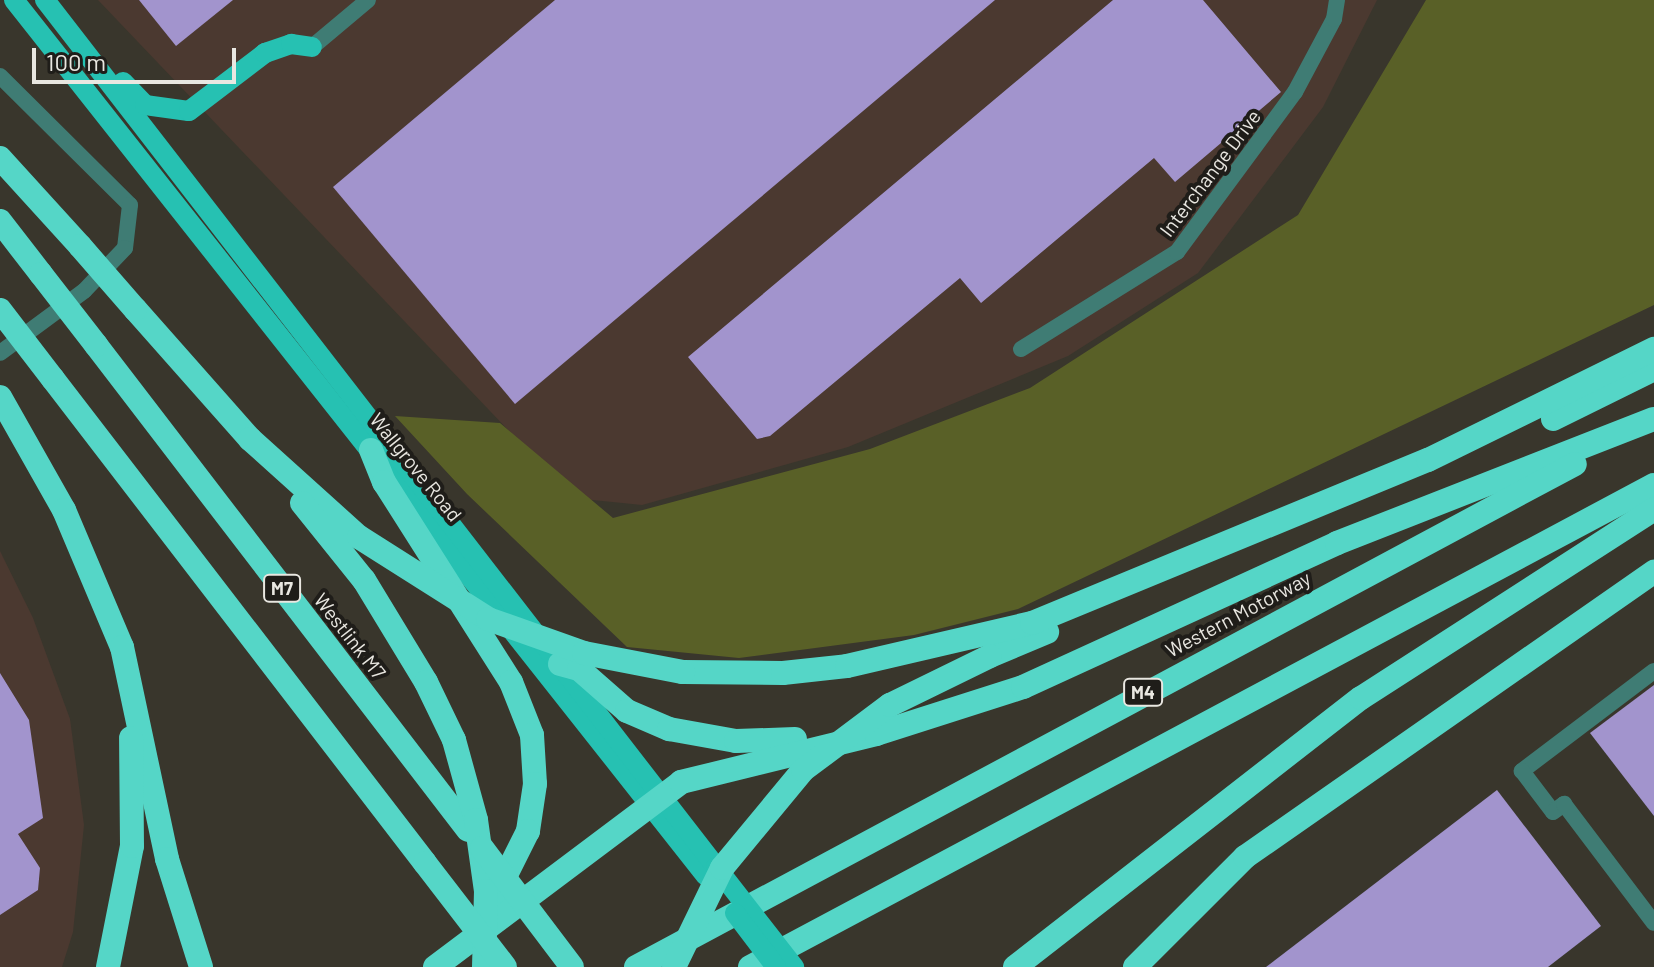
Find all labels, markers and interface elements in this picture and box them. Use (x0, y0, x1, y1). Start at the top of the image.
scale bar (36, 32, 240, 82)
text: 100 m (46, 47, 106, 76)
street label: Interchange Drive (1154, 105, 1266, 241)
street label: Wallgrove Road (365, 408, 467, 526)
street label: Western Motorway (1161, 566, 1315, 662)
road number: M7 (262, 574, 302, 602)
street label: Westlink M7 (309, 588, 391, 684)
road number: M4 (1123, 678, 1163, 706)

